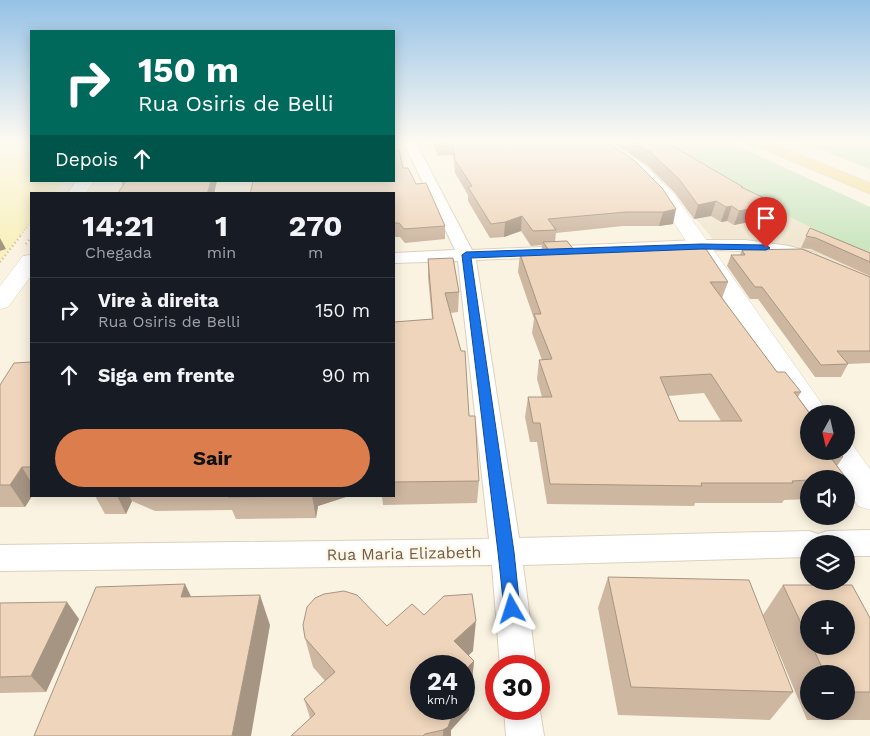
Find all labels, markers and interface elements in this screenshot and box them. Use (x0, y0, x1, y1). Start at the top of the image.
text: 150 m (138, 49, 239, 91)
icon: right (55, 50, 120, 115)
text: Rua Osiris de Belli (138, 91, 334, 116)
icon: ahead (128, 145, 156, 173)
text: Depois (55, 148, 118, 171)
pin (745, 197, 787, 248)
icon: arrive (752, 204, 780, 232)
text: 14:21 (82, 208, 155, 243)
text: 1 (215, 208, 228, 243)
text: 270 (289, 208, 343, 243)
text: Chegada (85, 243, 152, 262)
text: min (207, 243, 236, 262)
text: m (308, 243, 323, 262)
text: Vire à direita (98, 289, 219, 312)
icon: right (55, 296, 83, 324)
text: 150 m (315, 299, 370, 322)
text: Rua Osiris de Belli (98, 312, 240, 331)
icon: ahead (55, 361, 83, 389)
text: Siga em frente (98, 364, 235, 387)
text: 90 m (322, 364, 370, 387)
north arrow (800, 405, 855, 460)
map controls (800, 405, 855, 720)
button: Sair (55, 429, 370, 487)
button: sound (800, 470, 855, 525)
button: layers (800, 535, 855, 590)
street label: Rua Maria Elizabeth (327, 543, 481, 564)
position arrow (485, 582, 537, 634)
button: + (800, 600, 855, 655)
speed limit sign: 30 (485, 655, 550, 720)
button: − (800, 665, 855, 720)
text: 24 (427, 667, 458, 696)
text: km/h (427, 693, 458, 707)

